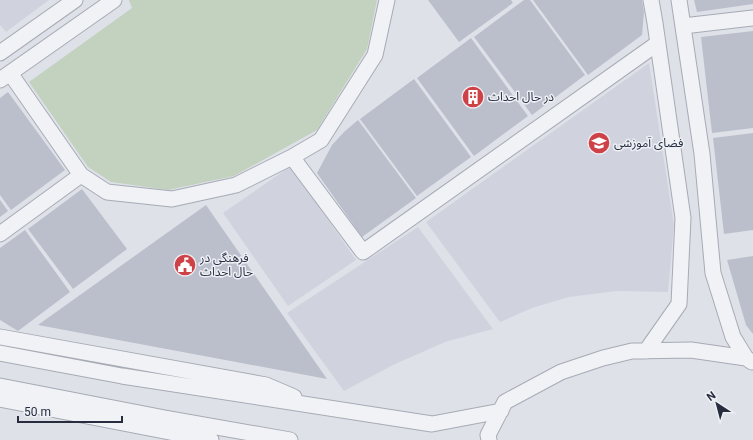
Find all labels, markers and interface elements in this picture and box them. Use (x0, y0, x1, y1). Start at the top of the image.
building icon: در حال احداث (460, 84, 486, 110)
place label: در حال احداث (488, 90, 554, 104)
school or university icon: فضای آموزشی (586, 130, 612, 156)
place label: فضای آموزشی (614, 136, 683, 150)
place label: فرهنگی در حال احداث (199, 251, 253, 279)
public building icon: فرهنگی در حال احداث (172, 252, 198, 278)
north arrow (697, 384, 737, 424)
text: N (704, 389, 719, 404)
scale bar (18, 398, 122, 424)
text: 50 m (24, 405, 51, 419)

